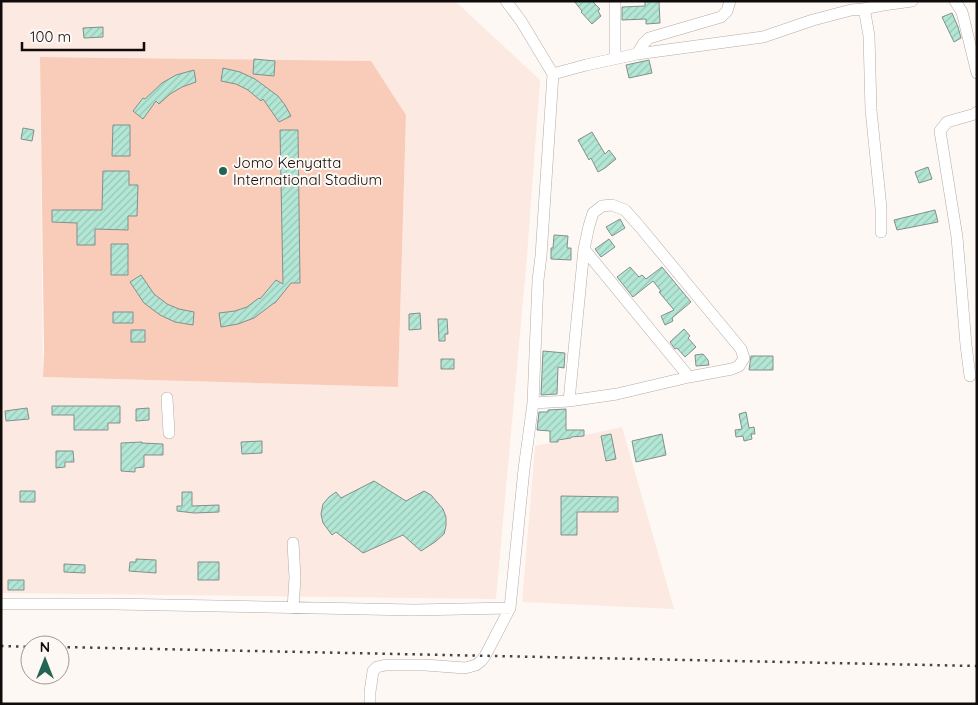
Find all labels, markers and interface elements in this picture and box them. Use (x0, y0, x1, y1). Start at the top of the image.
scale bar (22, 20, 145, 52)
text: 100 m (30, 27, 71, 46)
place label: Jomo Kenyatta International Stadium (233, 153, 382, 189)
marker: Jomo Kenyatta International Stadium (217, 165, 229, 177)
north arrow (20, 635, 70, 685)
text: N (40, 638, 50, 656)

